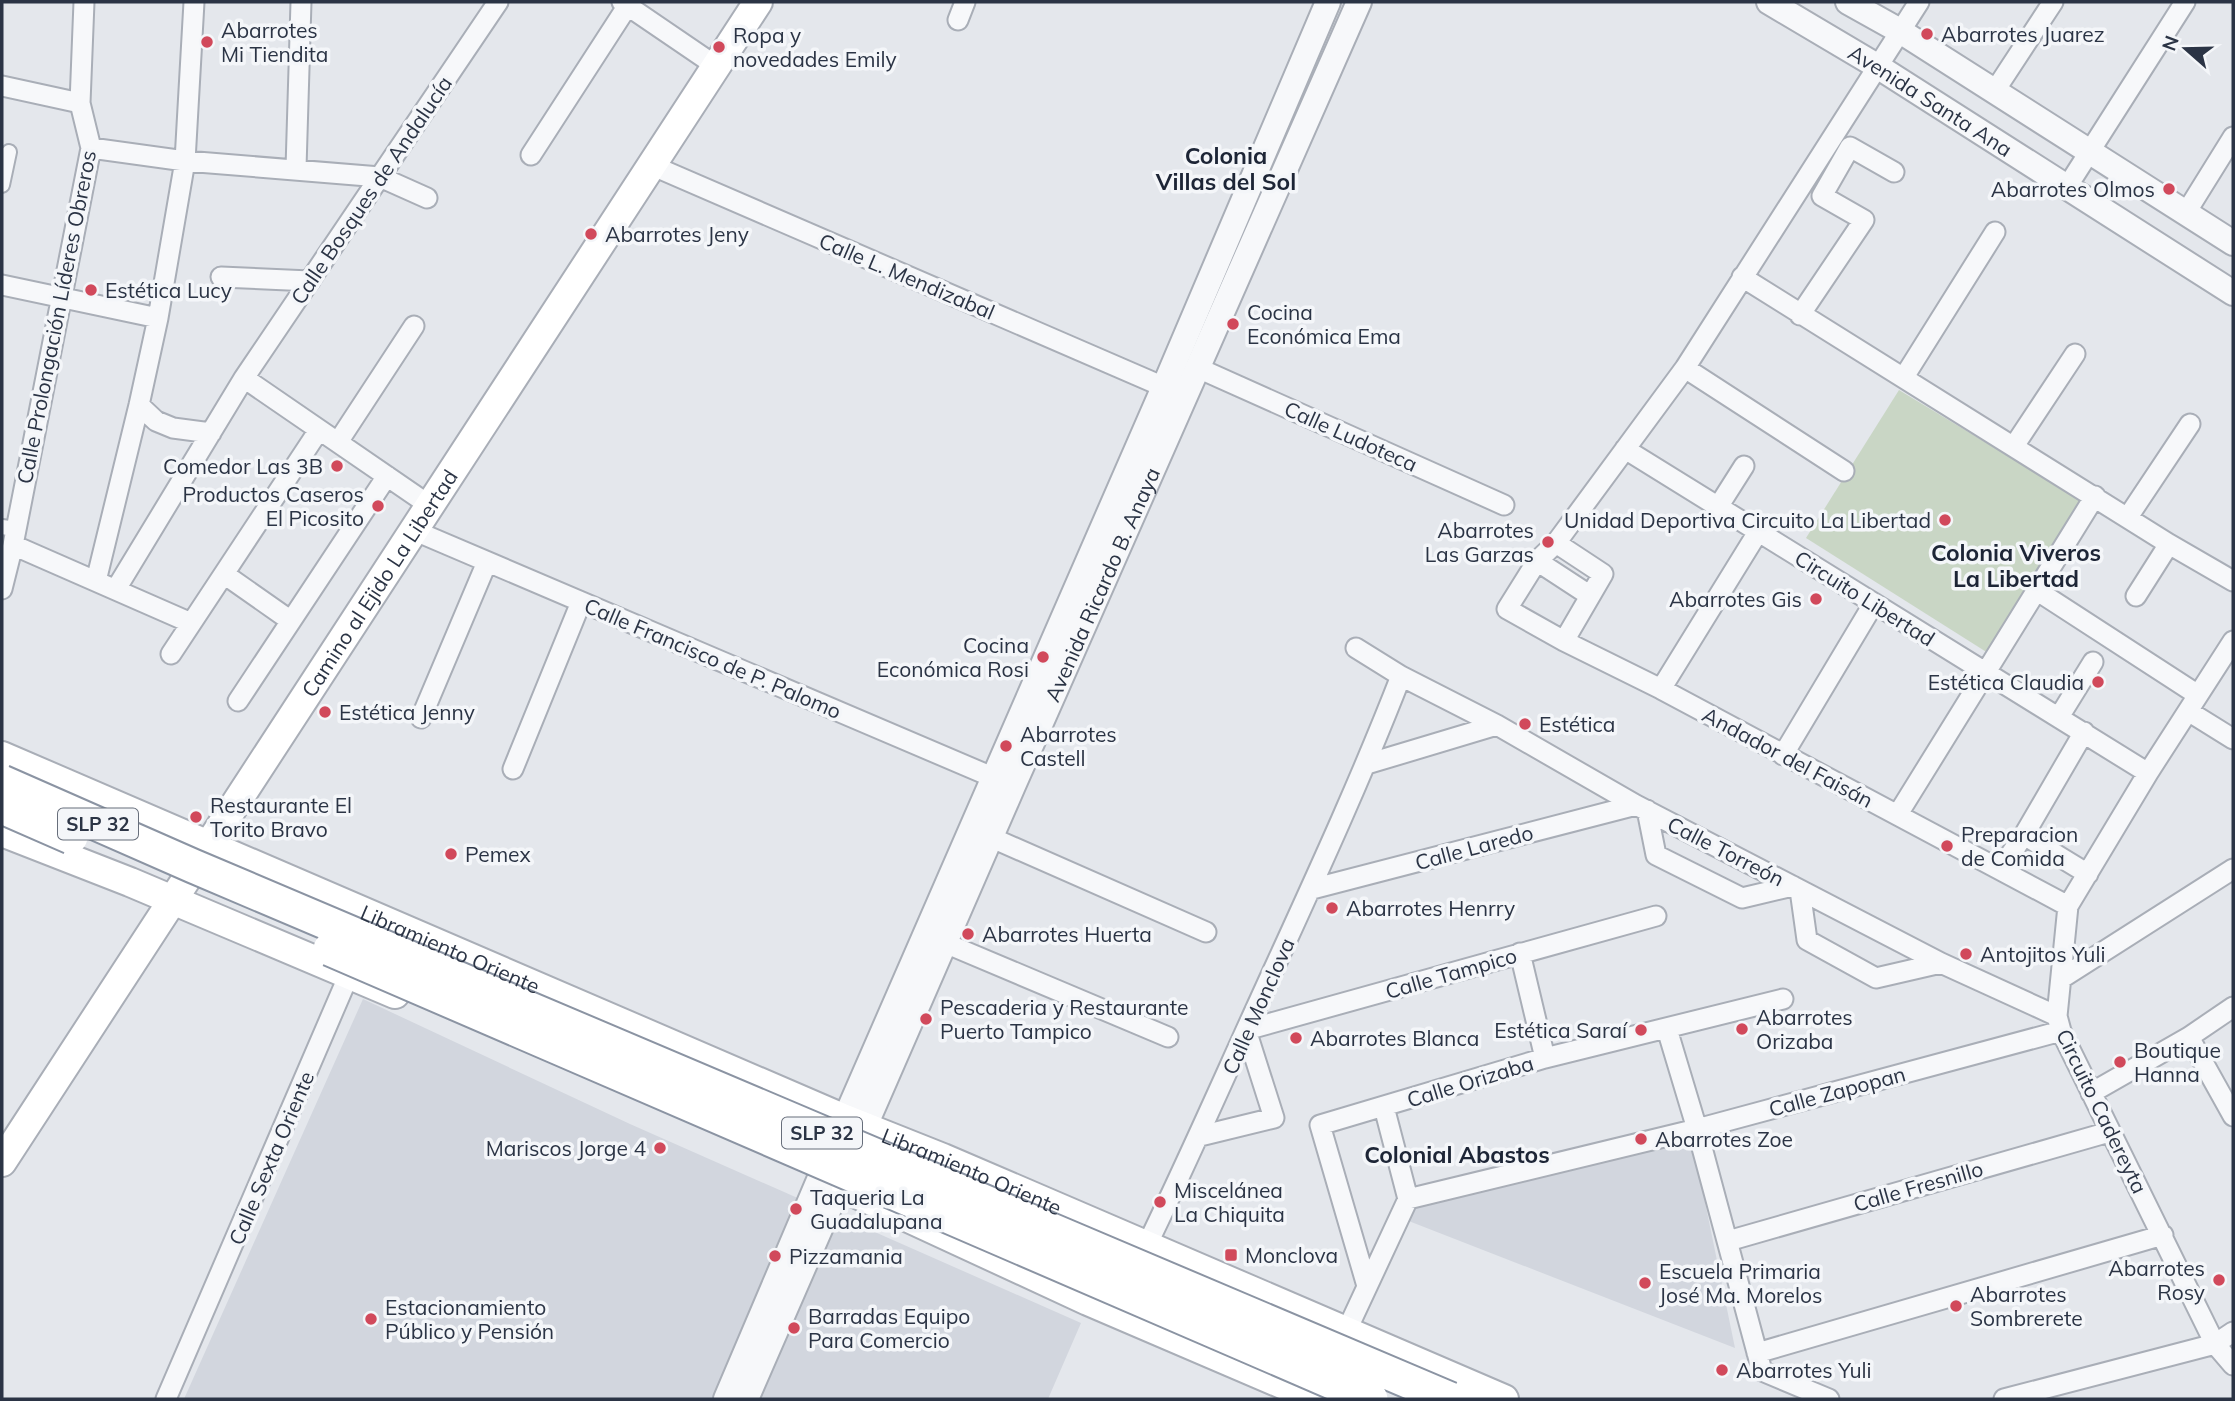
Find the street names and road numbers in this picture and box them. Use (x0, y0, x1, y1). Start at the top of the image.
street label: Avenida Santa Ana (1844, 39, 2017, 162)
street label: Calle Bosques de Andalucía (285, 71, 457, 309)
street label: Calle Prolongación Líderes Obreros (11, 148, 101, 486)
street label: Calle L. Mendizabal (815, 227, 999, 325)
street label: Calle Ludoteca (1280, 395, 1422, 477)
street label: Avenida Ricardo B. Anaya (1039, 463, 1165, 706)
street label: Camino al Ejido La Libertad (296, 464, 463, 702)
street label: Circuito Libertad (1790, 545, 1940, 651)
street label: Calle Francisco de P. Palomo (581, 592, 845, 724)
street label: Andador del Faisán (1698, 701, 1878, 813)
road number: SLP 32 (58, 808, 138, 839)
street label: Calle Torreón (1663, 810, 1789, 892)
street label: Calle Laredo (1412, 819, 1536, 875)
street label: Libramiento Oriente (357, 899, 544, 999)
street label: Calle Monclova (1216, 934, 1300, 1078)
street label: Calle Tampico (1382, 942, 1520, 1004)
street label: Circuito Cadereyta (2051, 1025, 2153, 1197)
street label: Calle Orizaba (1404, 1049, 1536, 1113)
street label: Calle Zapopan (1766, 1060, 1908, 1122)
street label: Calle Sexta Oriente (223, 1067, 319, 1249)
road number: SLP 32 (782, 1118, 862, 1148)
street label: Libramiento Oriente (878, 1122, 1066, 1220)
street label: Calle Fresnillo (1850, 1155, 1986, 1217)

